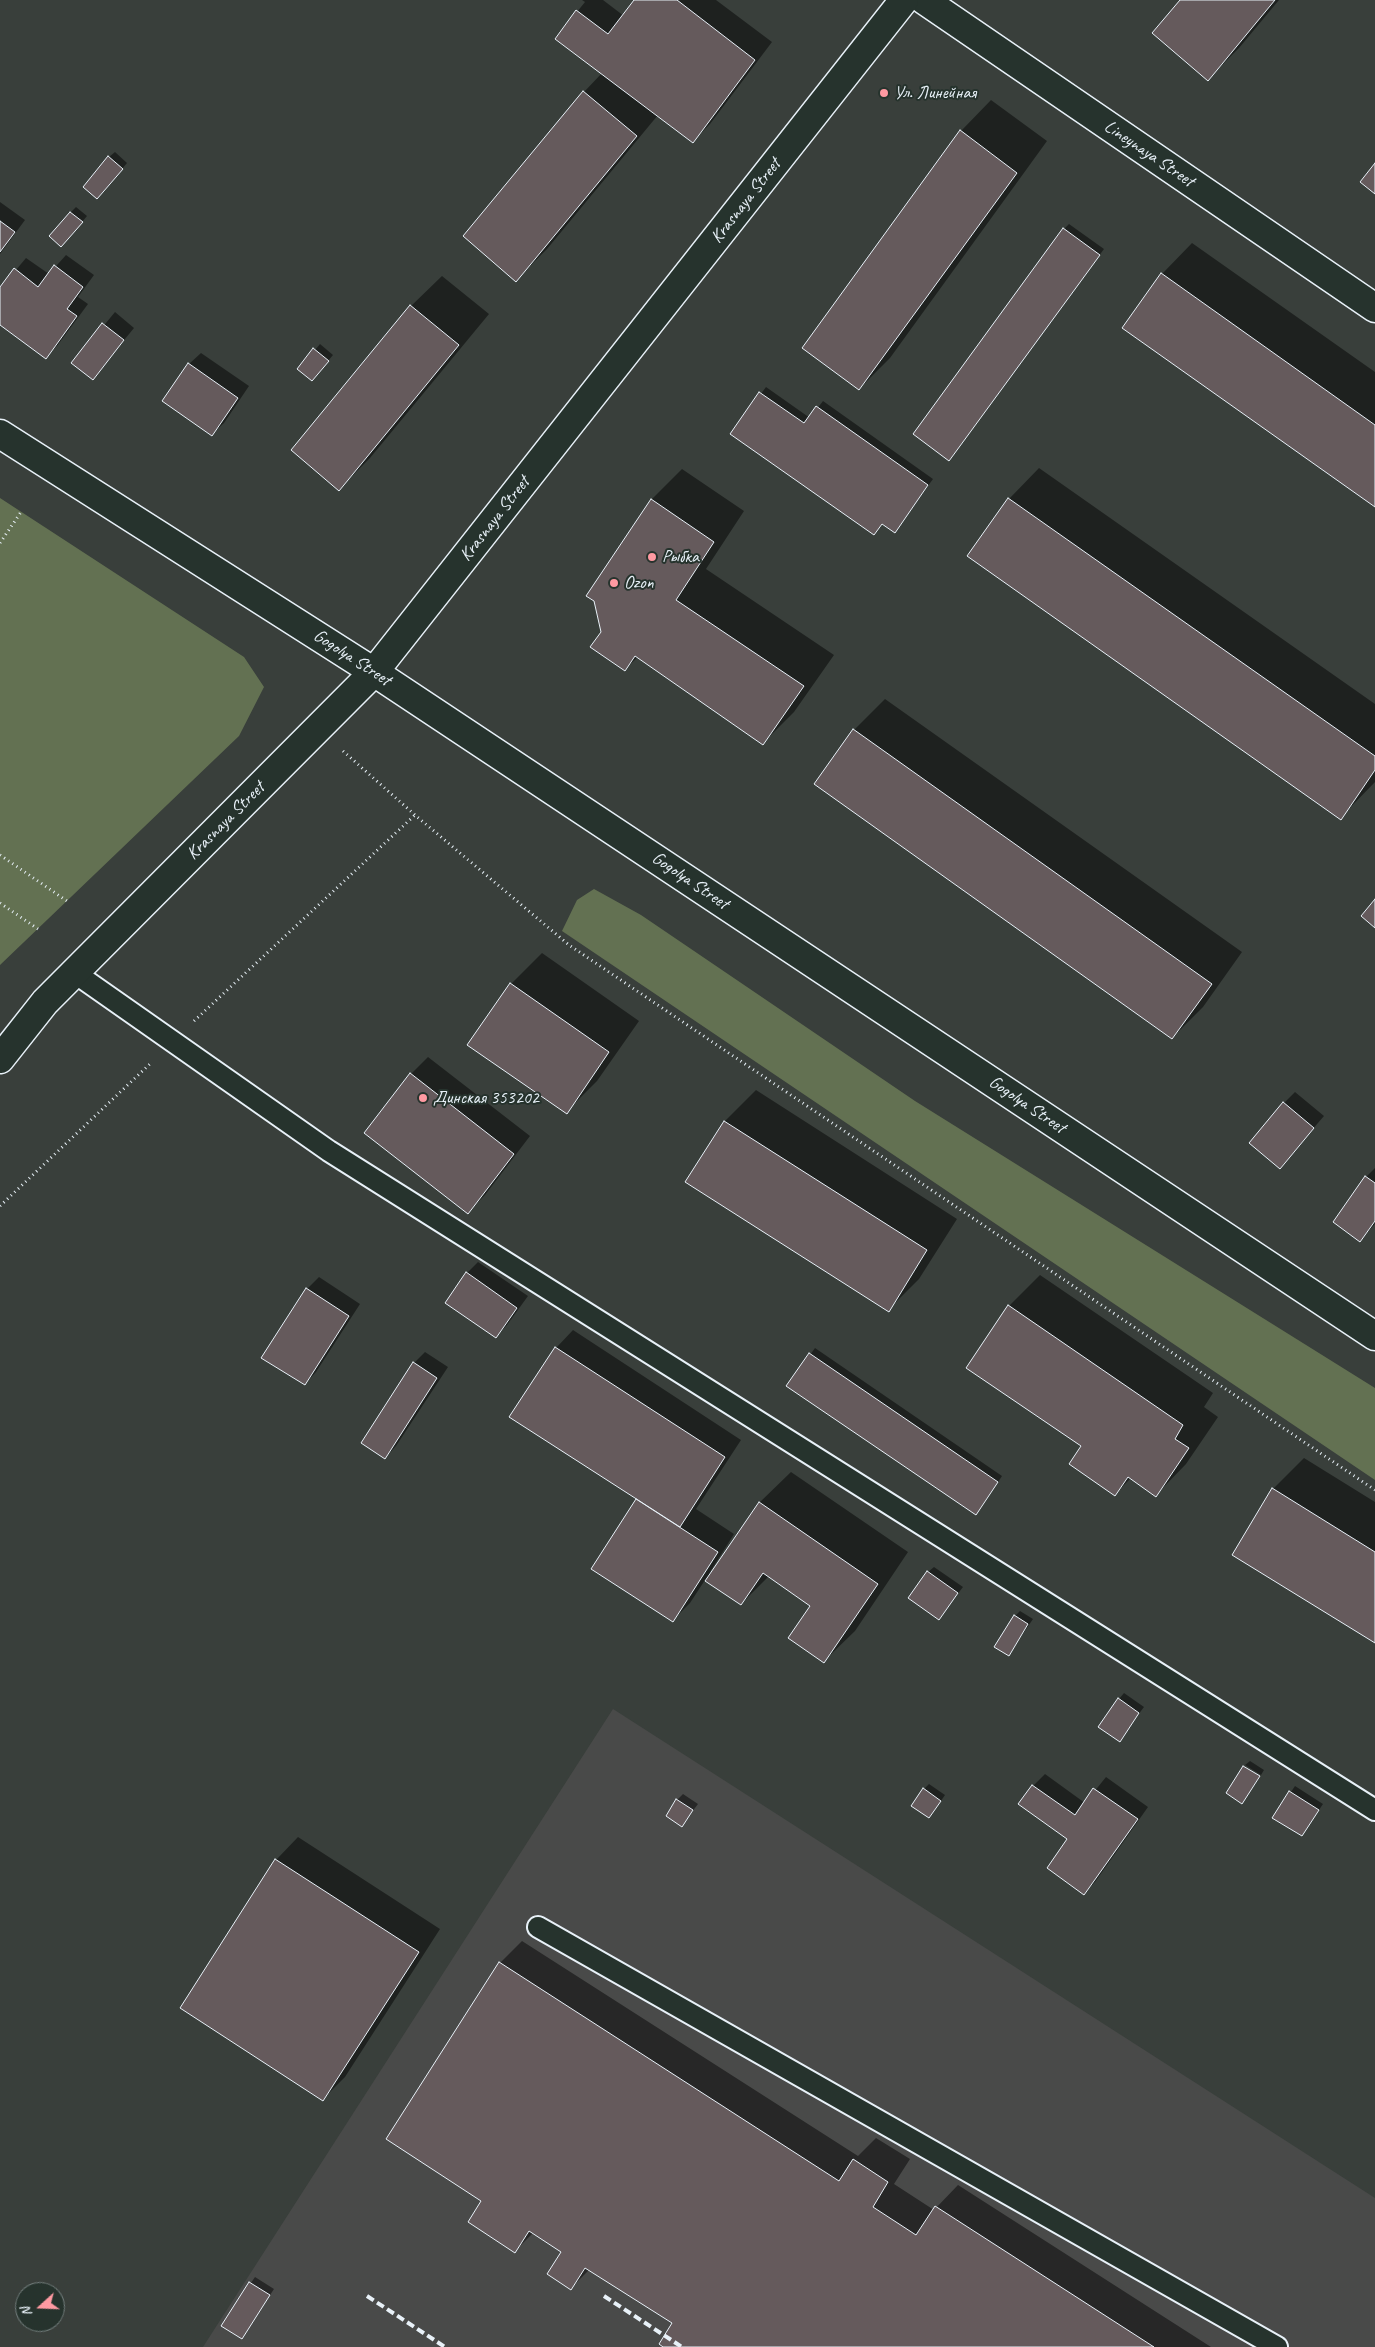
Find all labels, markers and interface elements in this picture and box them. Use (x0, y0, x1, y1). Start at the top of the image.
place label: Ул. Линейная (894, 82, 976, 104)
marker: Ул. Линейная (878, 87, 890, 99)
street label: Lineynaya Street (1100, 116, 1198, 192)
street label: Krasnaya Street (706, 154, 786, 248)
street label: Krasnaya Street (455, 472, 535, 566)
place label: Рыбка (662, 546, 699, 568)
marker: Рыбка (646, 551, 658, 563)
place label: Ozon (624, 572, 654, 594)
marker: Ozon (608, 577, 620, 589)
street label: Gogolya Street (309, 625, 395, 691)
street label: Krasnaya Street (182, 777, 270, 865)
street label: Gogolya Street (647, 847, 733, 915)
street label: Gogolya Street (984, 1071, 1070, 1139)
place label: Динская 353202 (433, 1087, 539, 1109)
marker: Динская 353202 (417, 1092, 429, 1104)
north arrow (15, 2282, 65, 2332)
text: N (17, 2305, 36, 2319)

